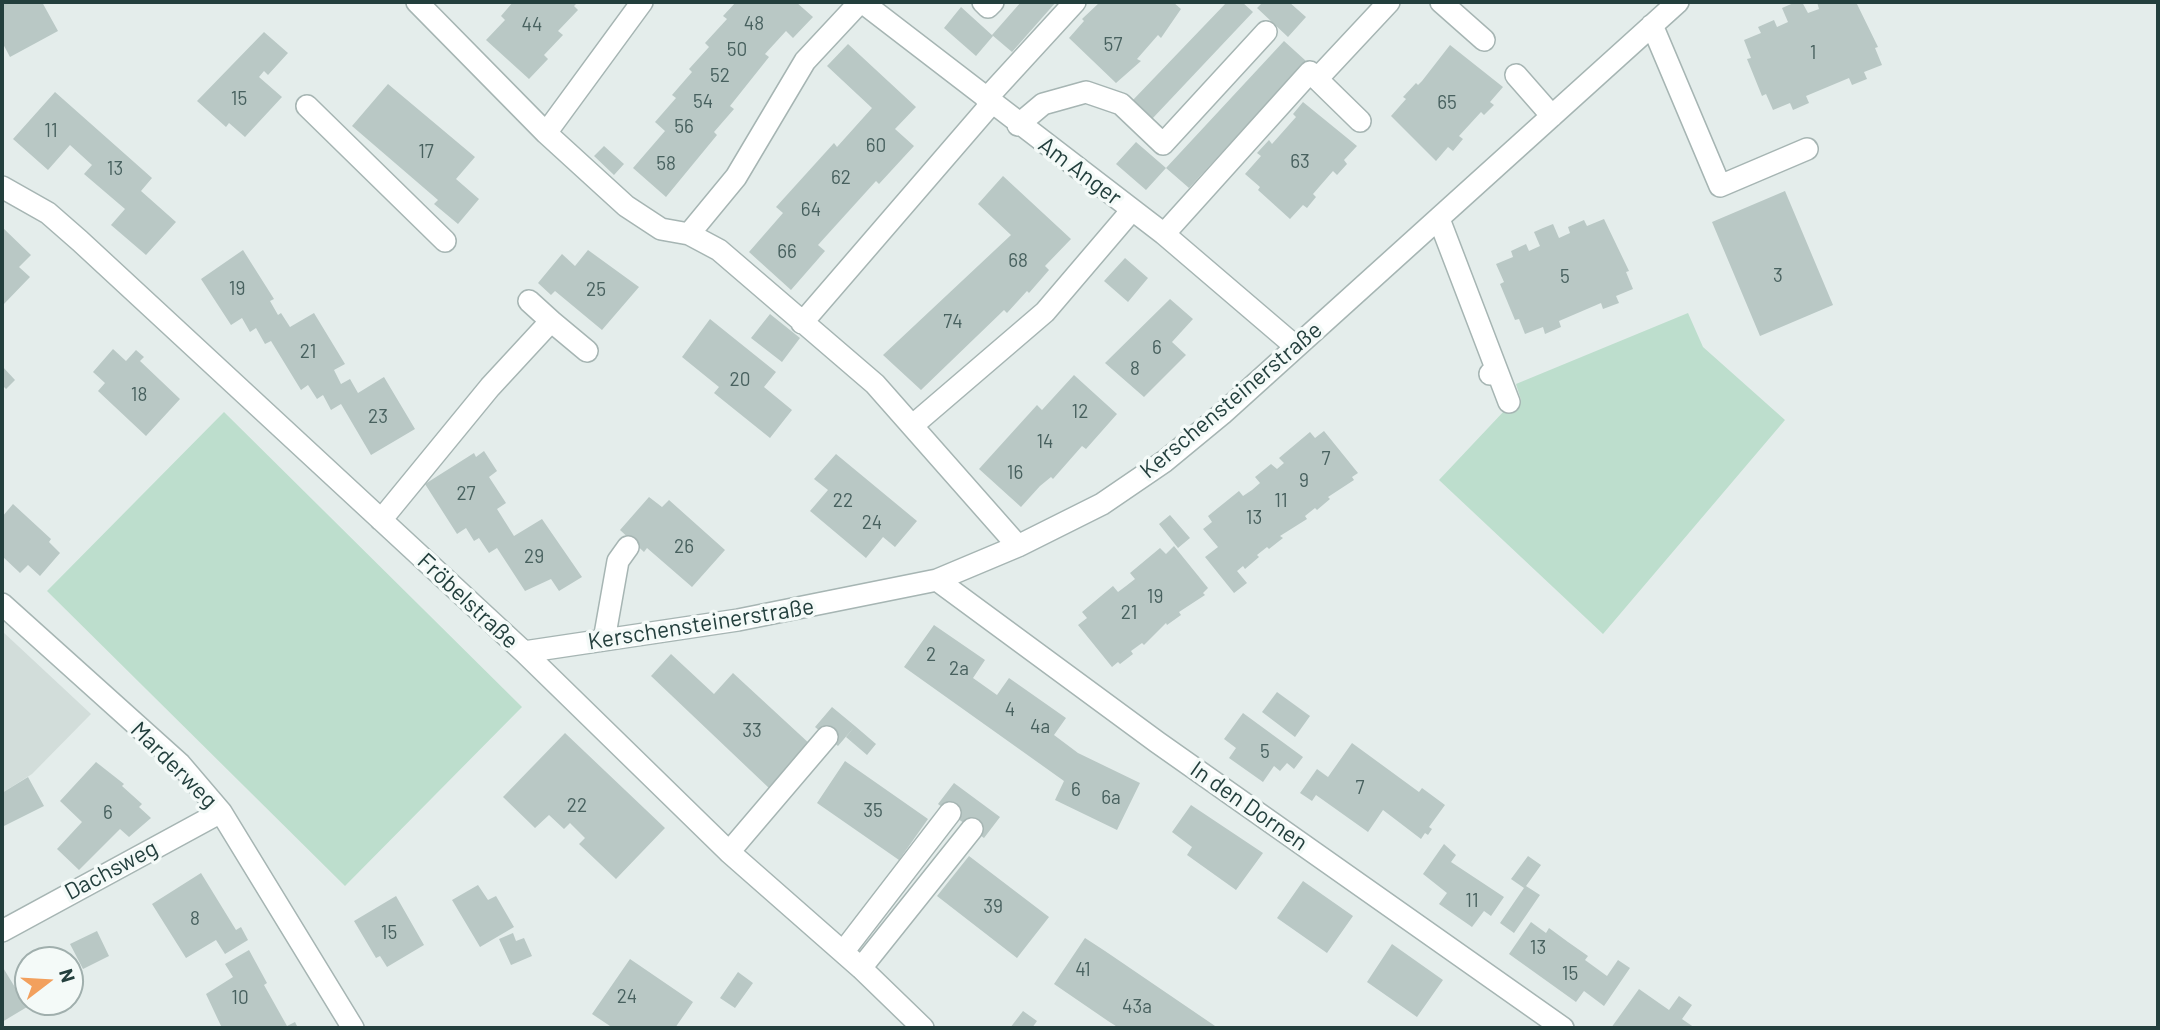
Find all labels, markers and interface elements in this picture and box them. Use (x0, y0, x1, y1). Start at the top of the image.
house number: 48 (744, 13, 764, 35)
house number: 44 (522, 14, 542, 36)
house number: 57 (1104, 34, 1122, 56)
house number: 50 (727, 39, 747, 61)
house number: 1 (1810, 42, 1816, 64)
house number: 52 (710, 65, 730, 87)
house number: 15 (231, 88, 247, 110)
house number: 54 (693, 91, 713, 113)
house number: 65 (1437, 92, 1457, 114)
house number: 56 (674, 116, 694, 138)
house number: 11 (44, 120, 58, 142)
street label: Am Anger (1033, 131, 1127, 211)
house number: 60 (866, 135, 886, 157)
house number: 17 (418, 141, 434, 163)
house number: 63 (1290, 151, 1310, 173)
house number: 58 (656, 153, 676, 175)
house number: 13 (107, 158, 123, 180)
house number: 62 (831, 167, 851, 189)
house number: 64 (801, 199, 821, 221)
house number: 66 (777, 241, 797, 263)
house number: 68 (1008, 250, 1028, 272)
house number: 3 (1773, 265, 1783, 287)
house number: 5 (1560, 266, 1570, 288)
house number: 19 (229, 278, 245, 300)
house number: 25 (586, 279, 606, 301)
house number: 74 (943, 311, 963, 333)
street label: Kerschensteinerstraße (1135, 316, 1327, 484)
house number: 6 (1152, 337, 1162, 359)
house number: 21 (300, 341, 316, 363)
house number: 8 (1130, 358, 1140, 380)
house number: 20 (730, 369, 750, 391)
house number: 18 (131, 384, 147, 406)
house number: 12 (1072, 401, 1088, 423)
house number: 23 (368, 406, 388, 428)
house number: 14 (1036, 431, 1054, 453)
house number: 7 (1322, 448, 1330, 470)
house number: 16 (1007, 462, 1023, 484)
house number: 9 (1299, 470, 1309, 492)
house number: 27 (456, 483, 476, 505)
house number: 22 (833, 490, 853, 512)
house number: 11 (1274, 490, 1288, 512)
house number: 13 (1246, 507, 1262, 529)
house number: 24 (862, 512, 882, 534)
house number: 26 (674, 536, 694, 558)
house number: 29 (524, 546, 544, 568)
street label: Fröbelstraße (412, 547, 524, 655)
house number: 19 (1147, 586, 1163, 608)
street label: Kerschensteinerstraße (586, 592, 816, 656)
house number: 21 (1121, 602, 1137, 624)
house number: 2 (926, 644, 936, 666)
house number: 2a (949, 658, 969, 680)
house number: 4 (1005, 699, 1015, 721)
street label: Marderweg (125, 716, 223, 814)
house number: 4a (1030, 716, 1050, 738)
house number: 33 (742, 720, 762, 742)
house number: 5 (1260, 741, 1270, 763)
street label: In den Dornen (1185, 755, 1313, 857)
house number: 7 (1356, 777, 1364, 799)
house number: 6 (1071, 779, 1081, 801)
house number: 6a (1101, 787, 1121, 809)
house number: 22 (567, 795, 587, 817)
house number: 35 (863, 800, 883, 822)
house number: 6 (103, 802, 113, 824)
street label: Dachsweg (60, 834, 162, 906)
house number: 11 (1465, 890, 1479, 912)
house number: 39 (983, 896, 1003, 918)
house number: 8 (190, 908, 200, 930)
house number: 15 (381, 922, 397, 944)
house number: 13 (1530, 937, 1546, 959)
north arrow (14, 946, 84, 1016)
house number: 41 (1075, 959, 1091, 981)
house number: 15 (1562, 963, 1578, 985)
text: N (55, 966, 80, 985)
house number: 24 (617, 986, 637, 1008)
house number: 10 (231, 987, 249, 1009)
house number: 43a (1122, 996, 1152, 1018)

